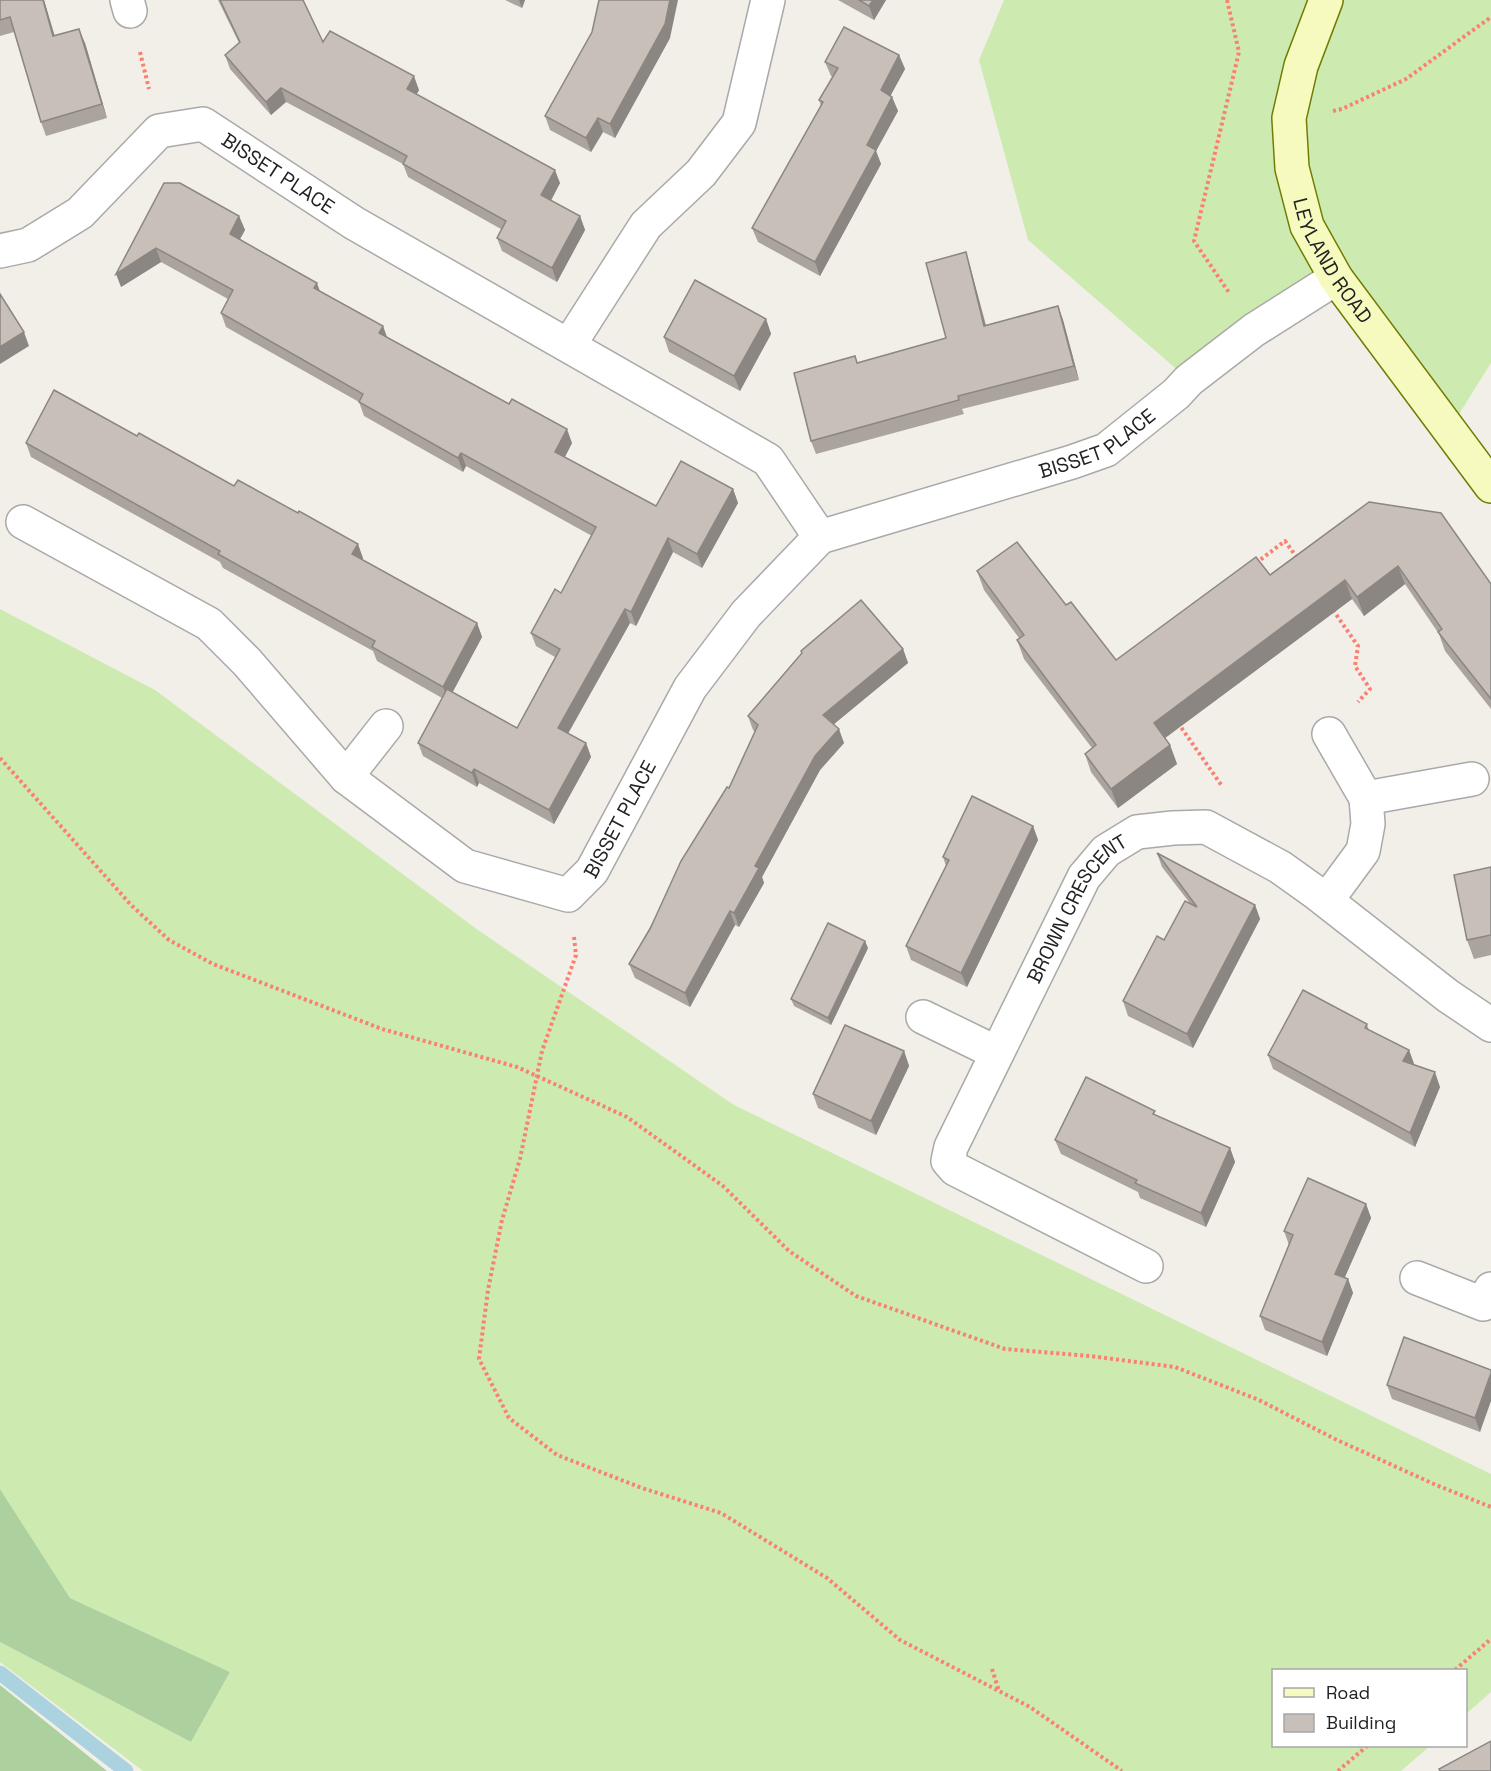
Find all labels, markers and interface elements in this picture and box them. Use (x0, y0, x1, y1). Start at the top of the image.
street label: BISSET PLACE (217, 127, 340, 220)
street label: LEYLAND ROAD (1287, 195, 1378, 328)
street label: BISSET PLACE (1036, 403, 1161, 484)
street label: BISSET PLACE (578, 756, 662, 882)
street label: BROWN CRESCENT (1021, 828, 1132, 987)
legend (1272, 1669, 1467, 1747)
text: Road (1326, 1681, 1370, 1704)
text: Building (1326, 1711, 1396, 1734)

